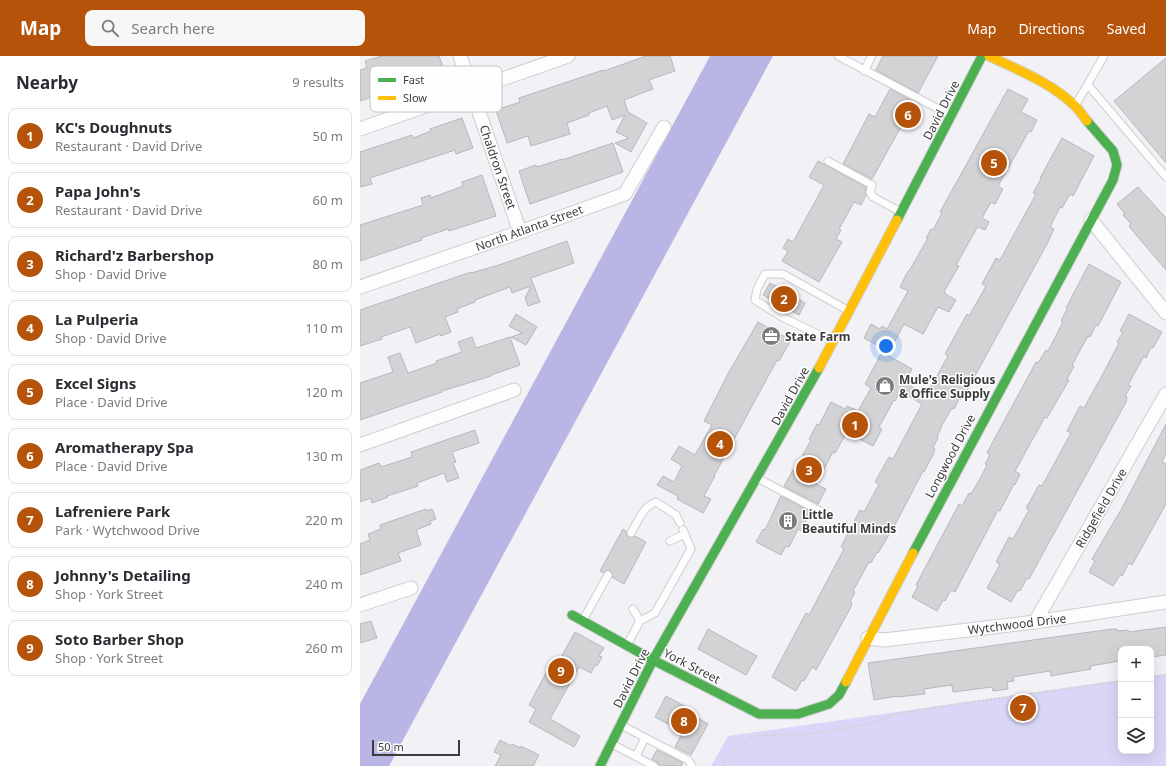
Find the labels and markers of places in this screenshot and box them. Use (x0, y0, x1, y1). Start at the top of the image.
pin: 6 (895, 100, 921, 130)
pin: 5 (981, 148, 1007, 178)
pin: 2 (771, 284, 797, 314)
office icon: State Farm (760, 325, 782, 347)
place label: State Farm (785, 328, 850, 345)
place label: Mule's Religious & Office Supply (899, 371, 995, 402)
shop icon: Mule's Religious & Office Supply (874, 375, 896, 397)
pin: 1 (842, 410, 868, 440)
pin: 4 (707, 429, 733, 459)
pin: 3 (796, 455, 822, 485)
place label: Little Beautiful Minds (802, 506, 896, 537)
building icon: Little Beautiful Minds (777, 510, 799, 532)
pin: 9 (548, 656, 574, 686)
pin: 7 (1010, 693, 1036, 723)
pin: 8 (671, 706, 697, 736)

